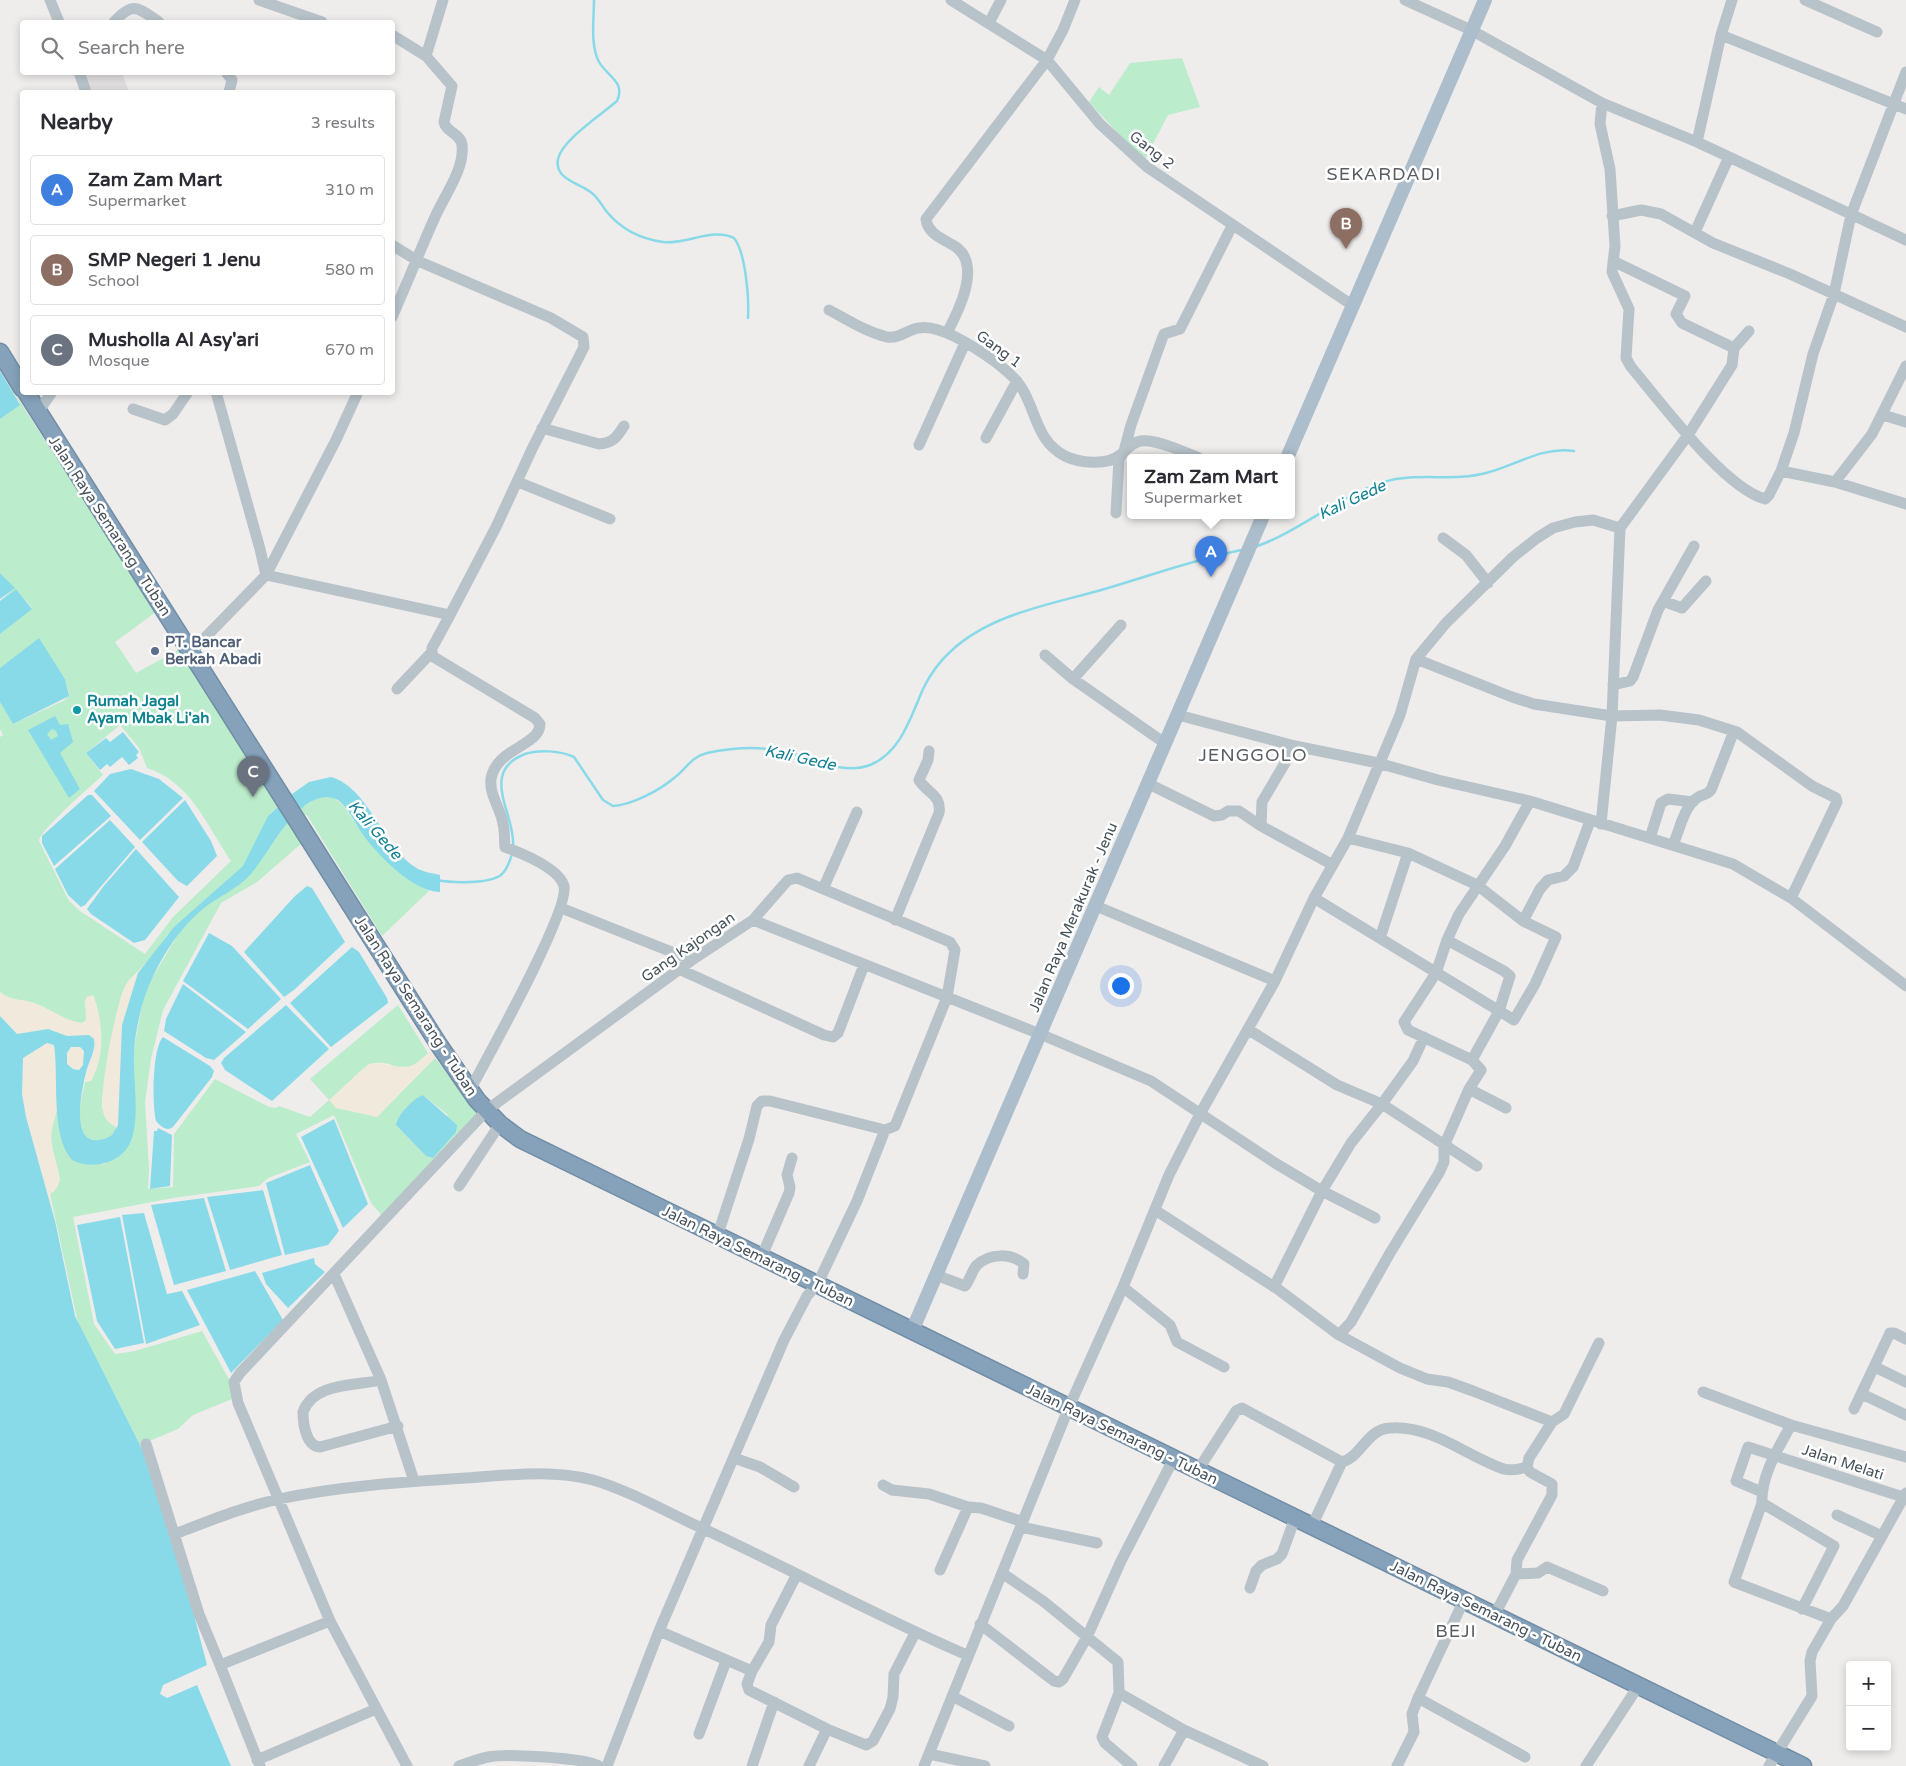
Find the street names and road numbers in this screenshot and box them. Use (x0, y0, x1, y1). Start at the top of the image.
street label: Gang 2 (1126, 127, 1178, 173)
street label: Gang 1 (973, 327, 1025, 371)
street label: Jalan Raya Semarang - Tuban (45, 433, 175, 619)
street label: Jalan Raya Merakurak - Jenu (1025, 820, 1121, 1014)
street label: Gang Kajongan (638, 908, 738, 986)
street label: Jalan Raya Semarang - Tuban (351, 913, 481, 1099)
street label: Jalan Raya Semarang - Tuban (659, 1202, 857, 1310)
street label: Jalan Raya Semarang - Tuban (1023, 1380, 1221, 1488)
street label: Jalan Melati (1800, 1440, 1886, 1484)
street label: Jalan Raya Semarang - Tuban (1387, 1557, 1585, 1665)

